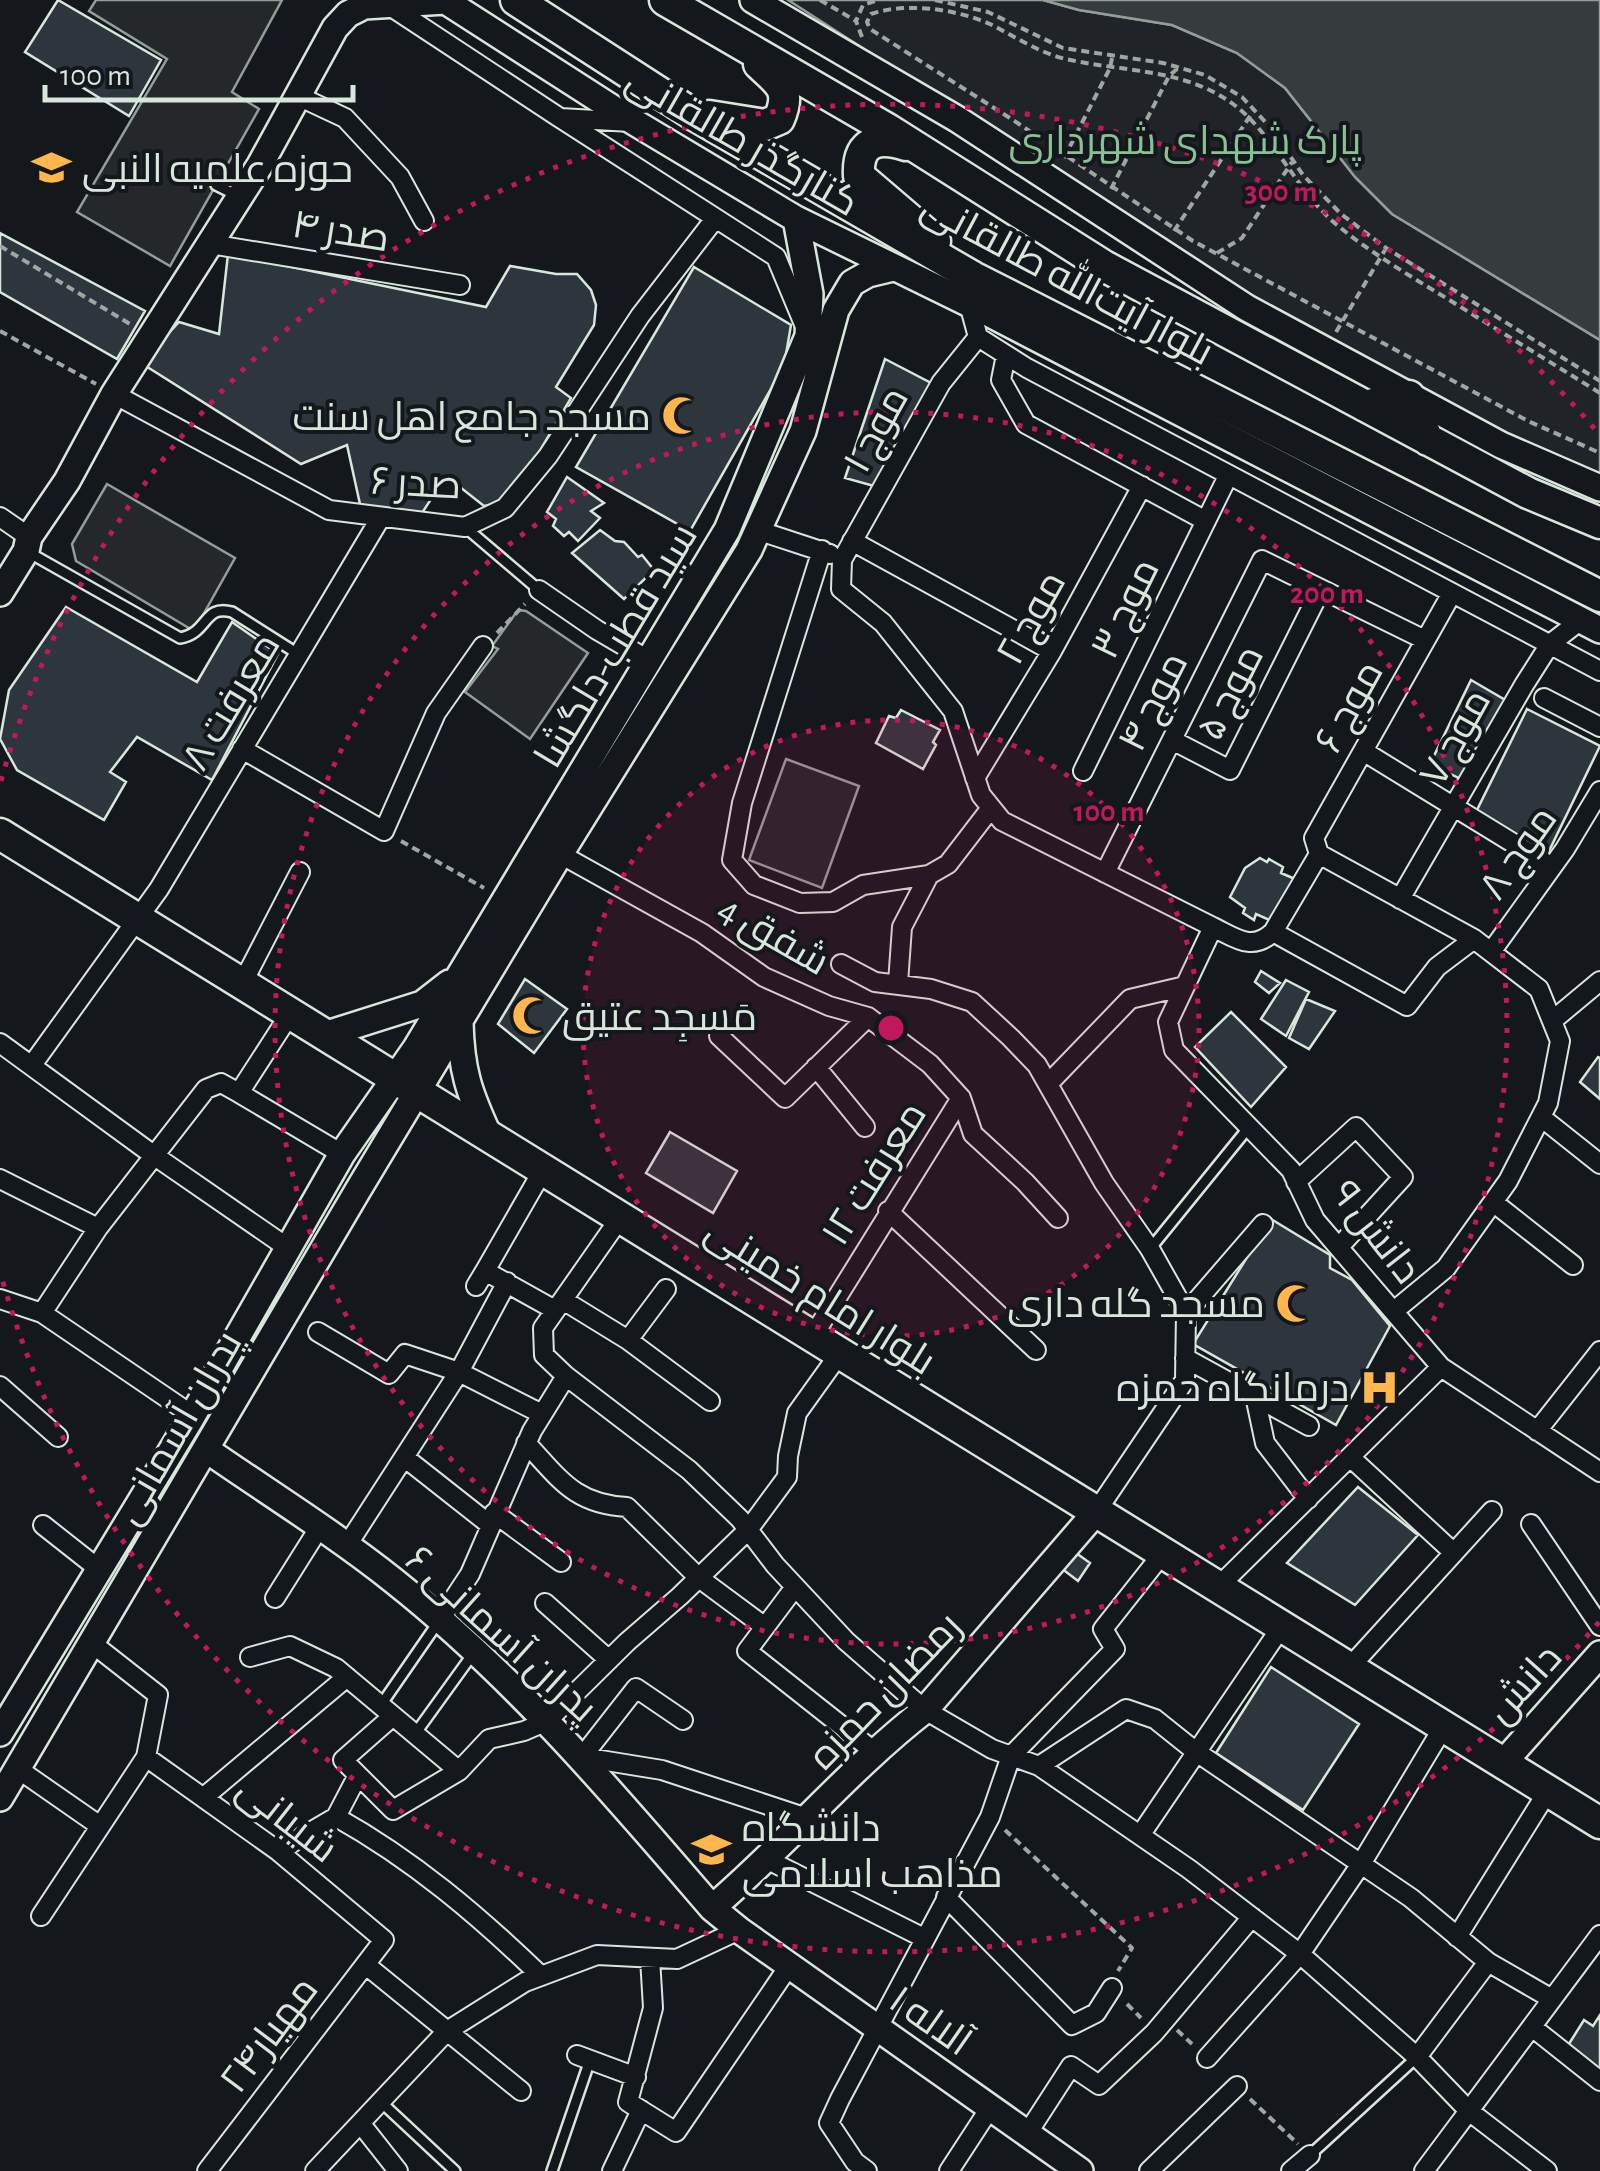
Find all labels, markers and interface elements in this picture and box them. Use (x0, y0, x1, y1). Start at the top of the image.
scale bar (45, 40, 352, 102)
street label: کنارگذر طالقانی (618, 59, 865, 226)
text: 100 m (60, 61, 131, 91)
park label: پارک شهدای شهرداری (1009, 121, 1362, 167)
school or university icon: حوزه علمیه النبی (31, 147, 73, 189)
place label: حوزه علمیه النبی (82, 150, 353, 192)
text: 300 m (1245, 177, 1317, 207)
street label: بلوار آیت‌الله طالقانی (914, 179, 1223, 375)
street label: صدر ۴ (289, 205, 392, 260)
street label: موج ۱ (837, 380, 921, 482)
mosque icon: مسجد جامع اهل سنت (660, 395, 702, 437)
place label: مسجد جامع اهل سنت (293, 398, 651, 443)
street label: صدر ۶ (370, 462, 462, 507)
street label: سید قطب-دلگشا (527, 517, 705, 775)
street label: موج ۳ (1085, 553, 1171, 667)
street label: موج ۲ (990, 565, 1078, 674)
text: 200 m (1290, 579, 1364, 609)
street label: معرفت ۸ (176, 627, 289, 778)
street label: موج ۵ (1190, 639, 1276, 749)
street label: موج ۴ (1112, 646, 1200, 760)
street label: موج ۶ (1309, 655, 1395, 762)
street label: موج ۷ (1413, 683, 1503, 795)
text: 100 m (1074, 797, 1144, 827)
street label: موج ۸ (1473, 799, 1569, 910)
street label: شفق 4 (709, 887, 836, 986)
mosque icon: مَسجِد عتیق (511, 995, 553, 1037)
place label: مَسجِد عتیق (562, 998, 757, 1042)
centre of rings (873, 1010, 909, 1046)
street label: معرفت ۱۲ (815, 1096, 935, 1253)
street label: دانش ۹ (1322, 1173, 1428, 1292)
street label: بلوار امام خمینی (695, 1210, 942, 1388)
mosque icon: مسجد گله داری (1274, 1282, 1316, 1324)
place label: مسجد گله داری (1007, 1285, 1265, 1327)
street label: پدران آسمانی (105, 1323, 254, 1534)
hospital icon: درمانگاه حمزه (1358, 1366, 1400, 1408)
place label: درمانگاه حمزه (1116, 1369, 1349, 1410)
street label: پدران آسمانی ۶ (394, 1537, 606, 1734)
street label: رمضان حمزه (802, 1606, 971, 1779)
street label: دانش (1479, 1637, 1571, 1733)
street label: شیبانی (228, 1768, 345, 1872)
place label: دانشگاه مذاهب اسلامی (742, 1808, 1003, 1897)
school or university icon: دانشگاه مذاهب اسلامی (691, 1829, 733, 1871)
street label: مهیار۲۴ (213, 1970, 327, 2102)
street label: آلاله ۱ (882, 1977, 980, 2064)

